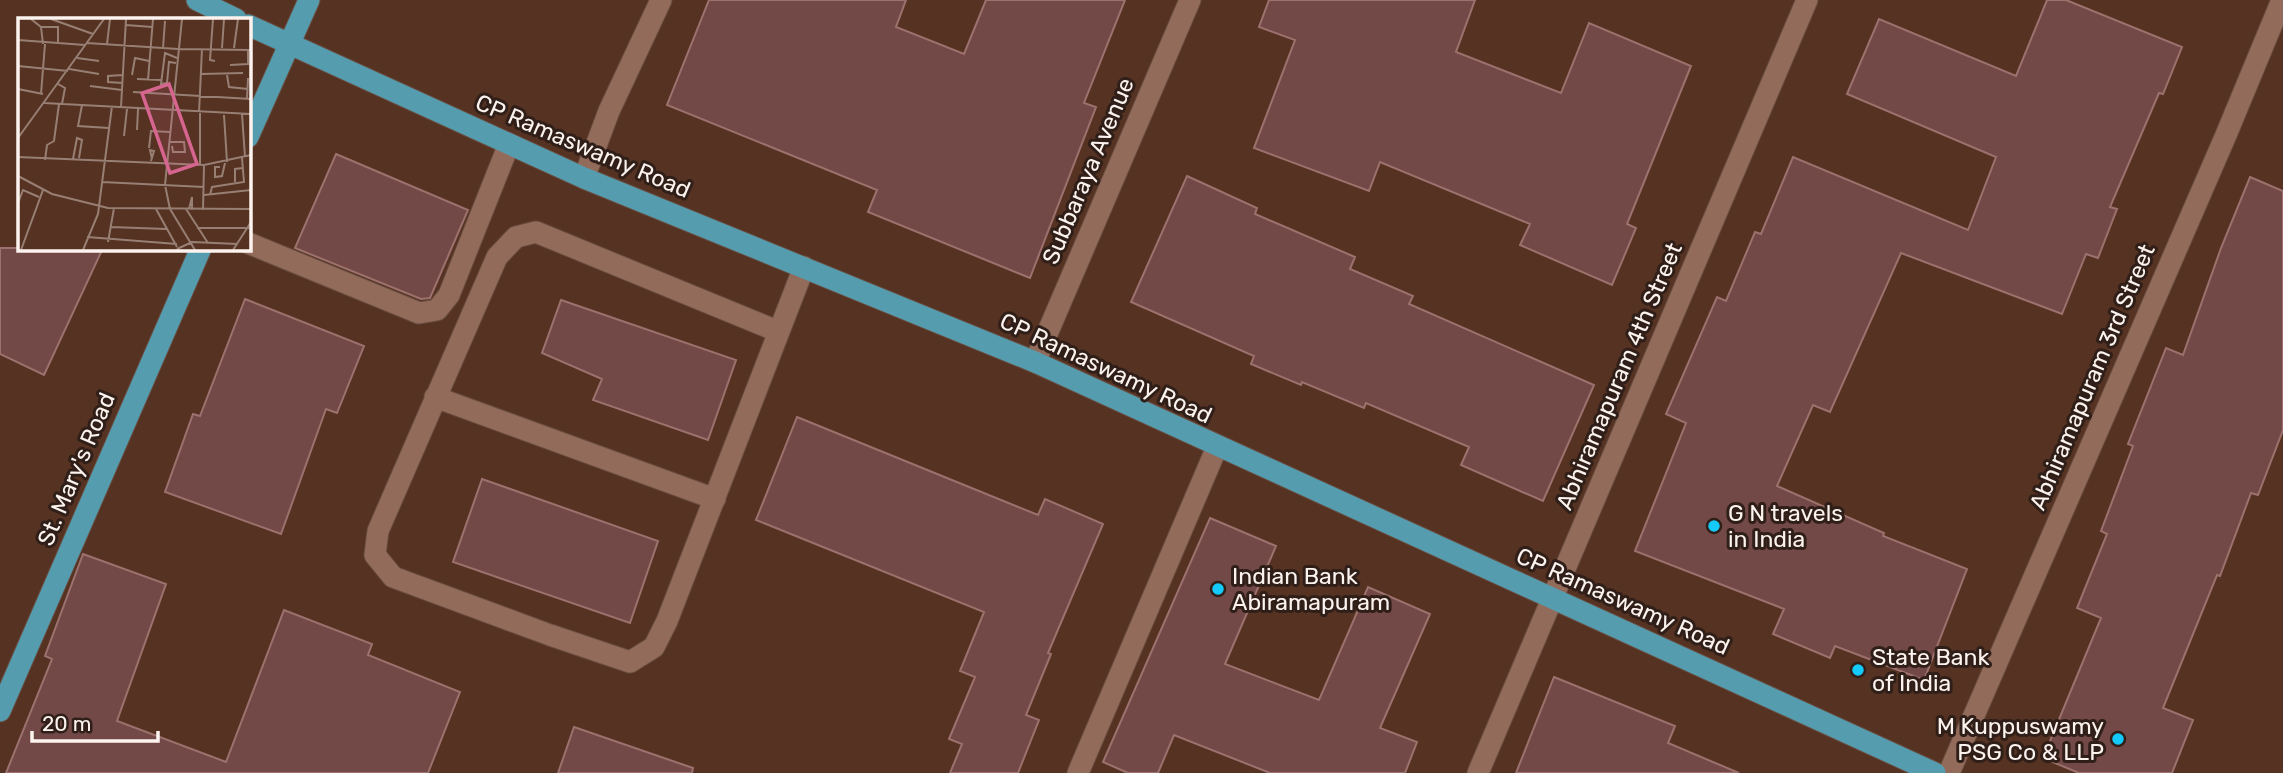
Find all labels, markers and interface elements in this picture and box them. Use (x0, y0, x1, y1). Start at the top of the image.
inset map (18, 18, 250, 250)
street label: Subbaraya Avenue (1036, 74, 1140, 268)
street label: CP Ramaswamy Road (471, 88, 695, 204)
street label: Abhiramapuram 4th Street (1550, 238, 1688, 514)
street label: Abhiramapuram 3rd Street (2023, 240, 2161, 514)
street label: CP Ramaswamy Road (996, 307, 1216, 429)
street label: St. Mary's Road (31, 388, 121, 550)
place label: G N travels in India (1728, 499, 1843, 553)
marker: G N travels in India (1706, 518, 1722, 534)
street label: CP Ramaswamy Road (1512, 541, 1734, 661)
place label: Indian Bank Abiramapuram (1232, 562, 1390, 616)
marker: Indian Bank Abiramapuram (1210, 581, 1226, 597)
place label: State Bank of India (1872, 643, 1989, 697)
marker: State Bank of India (1850, 662, 1866, 678)
scale bar (32, 700, 158, 744)
text: 20 m (42, 711, 91, 736)
place label: M Kuppuswamy PSG Co & LLP (1937, 712, 2104, 766)
marker: M Kuppuswamy PSG Co & LLP (2110, 731, 2126, 747)

